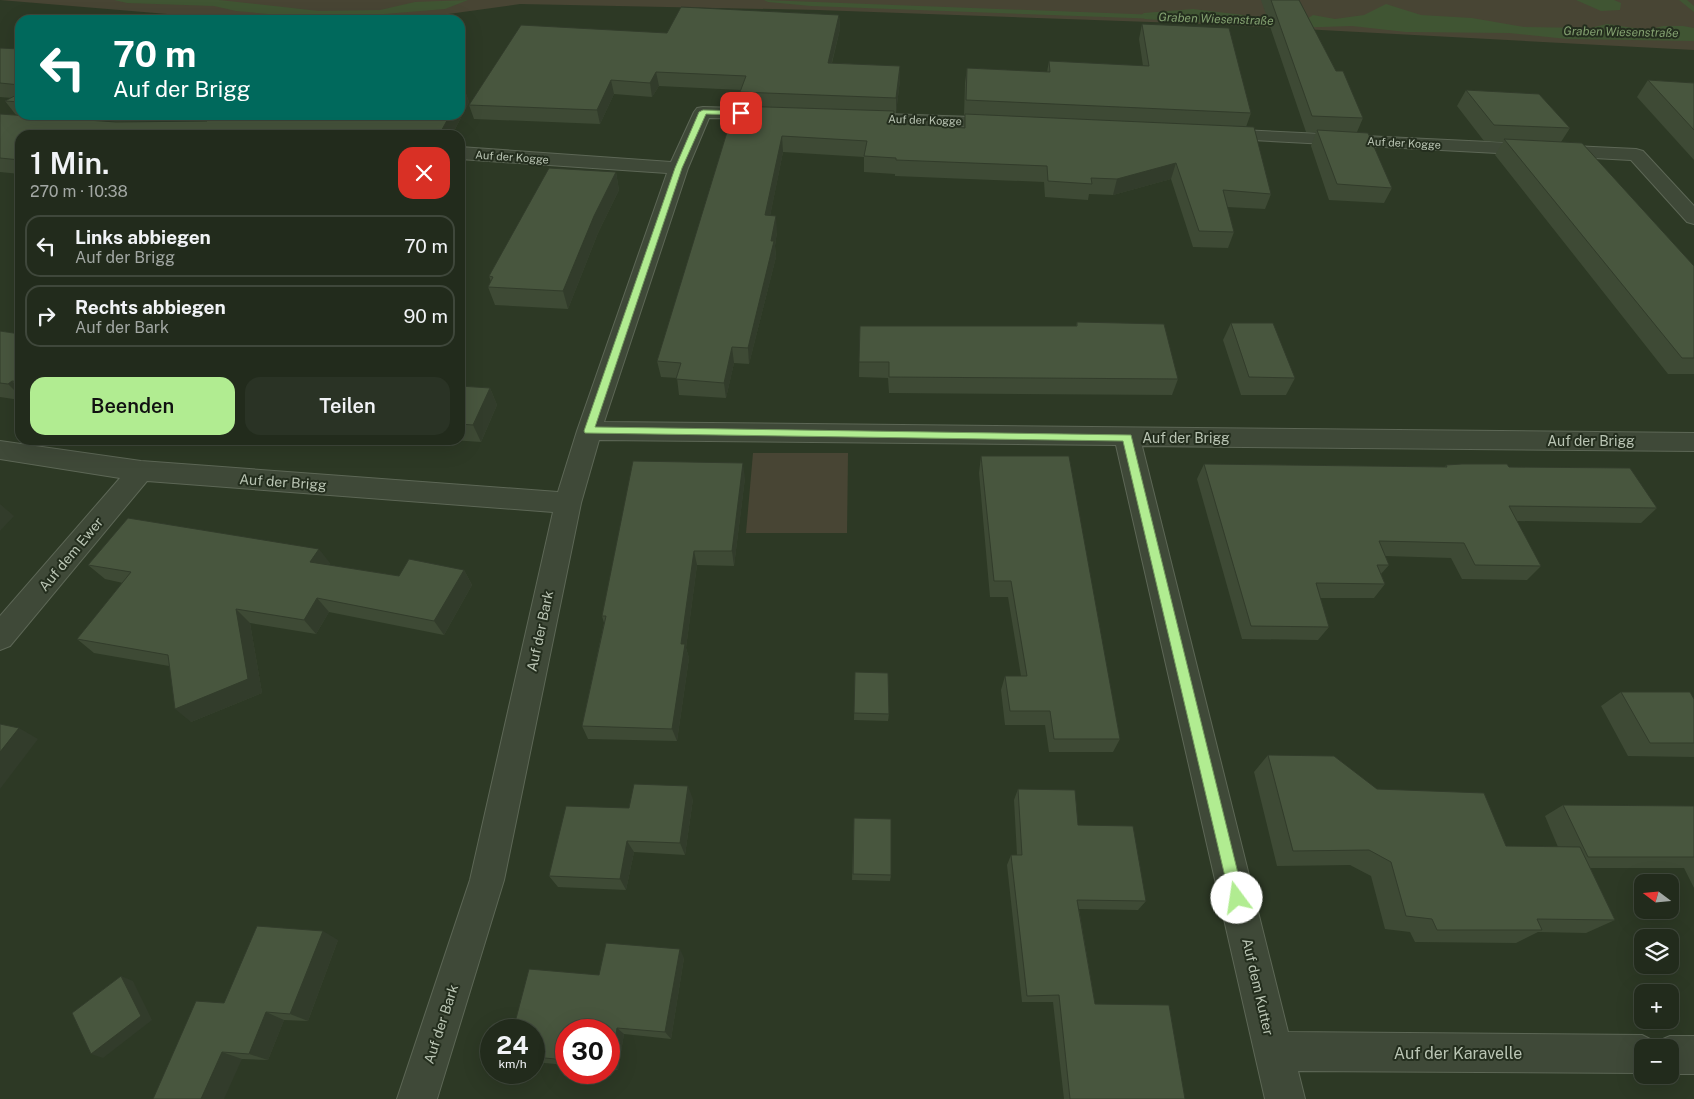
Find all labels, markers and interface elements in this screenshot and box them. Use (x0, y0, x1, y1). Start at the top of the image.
water label: Graben Wiesenstraße (1158, 10, 1274, 28)
water label: Graben Wiesenstraße (1563, 24, 1679, 40)
text: 70 m (113, 34, 196, 75)
icon: left (30, 35, 95, 100)
text: Auf der Brigg (113, 76, 250, 102)
pin (720, 92, 762, 134)
icon: arrive (727, 99, 755, 127)
street label: Auf der Kogge (888, 113, 962, 127)
street label: Auf der Kogge (1367, 135, 1441, 151)
text: 1 Min. (30, 145, 110, 181)
button: close (398, 147, 450, 199)
street label: Auf der Kogge (475, 148, 549, 166)
text: 270 m · 10:38 (30, 182, 128, 201)
text: Links abbiegen (75, 226, 211, 248)
icon: left (32, 232, 60, 260)
text: 70 m (404, 235, 448, 257)
text: Auf der Brigg (75, 248, 175, 267)
text: Rechts abbiegen (75, 296, 226, 318)
icon: right (32, 302, 60, 330)
text: 90 m (404, 305, 448, 327)
text: Auf der Bark (75, 318, 169, 337)
button: Beenden (30, 377, 235, 435)
button: Teilen (245, 377, 450, 435)
street label: Auf der Brigg (1142, 430, 1230, 446)
street label: Auf der Brigg (1547, 433, 1635, 449)
street label: Auf der Brigg (239, 471, 327, 493)
street label: Auf dem Ewer (36, 514, 106, 594)
street label: Auf der Bark (524, 589, 556, 673)
position arrow (1210, 871, 1262, 923)
north arrow (1634, 874, 1679, 919)
map controls (1634, 874, 1679, 1084)
button: layers (1634, 929, 1679, 974)
street label: Auf dem Kutter (1239, 937, 1277, 1037)
street label: Auf der Bark (421, 982, 461, 1066)
button: + (1634, 984, 1679, 1029)
speed limit sign: 30 (555, 1019, 620, 1084)
text: 24 (496, 1030, 529, 1060)
button: − (1634, 1039, 1679, 1084)
street label: Auf der Karavelle (1394, 1044, 1522, 1063)
text: km/h (498, 1057, 527, 1071)

